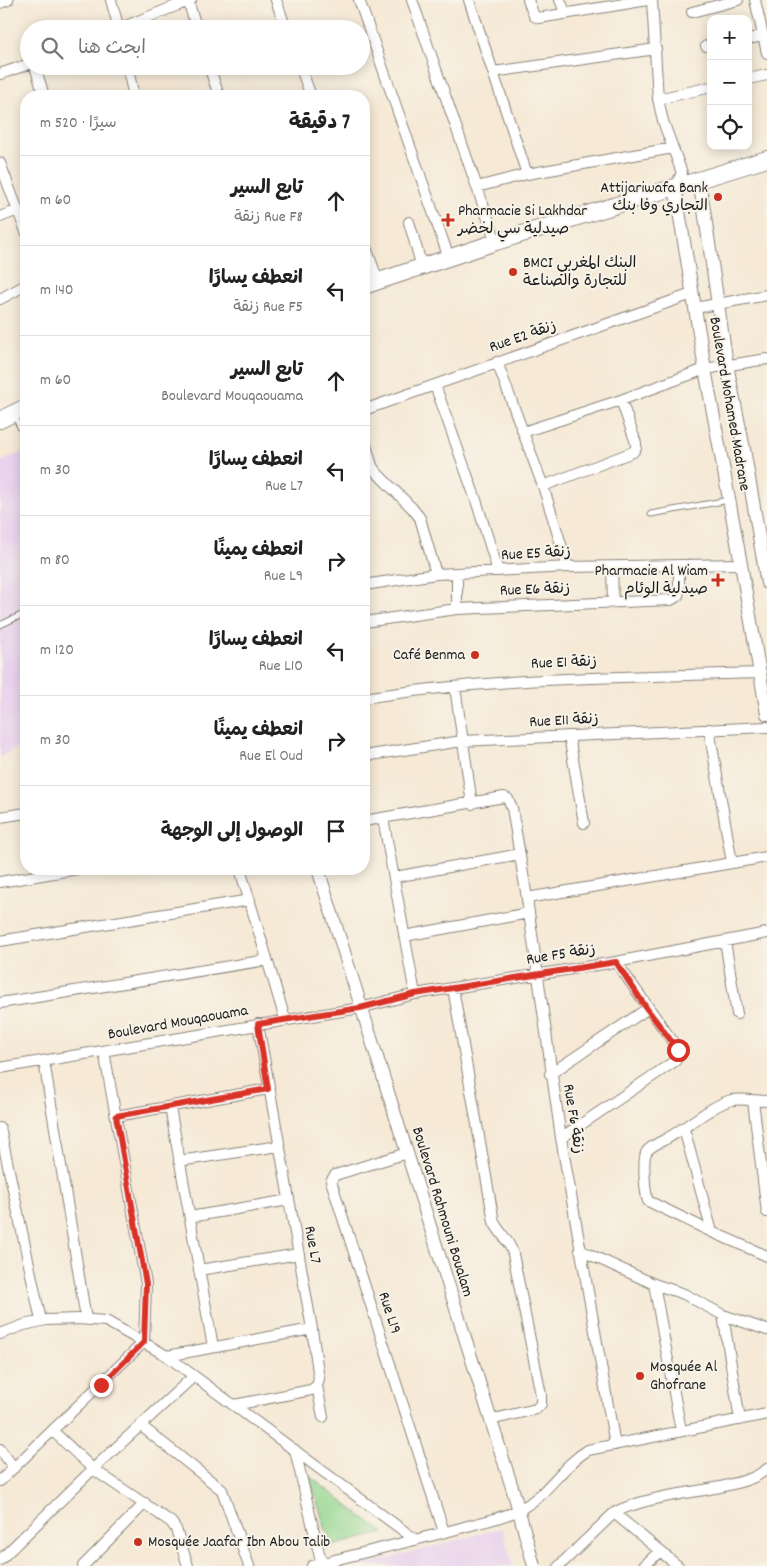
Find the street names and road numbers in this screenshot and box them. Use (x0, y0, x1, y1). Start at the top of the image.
street label: Rue E2 زنقة (486, 315, 560, 359)
street label: Boulevard Mohamed Madrane (702, 315, 756, 493)
street label: Rue E5 زنقة (500, 541, 572, 567)
street label: Rue E6 زنقة (499, 577, 571, 603)
street label: Rue E1 زنقة (531, 650, 597, 676)
street label: Rue E11 زنقة (529, 708, 599, 734)
street label: Rue F5 زنقة (525, 938, 597, 972)
street label: Boulevard Mouqaouama (106, 999, 250, 1047)
street label: Rue F6 زنقة (556, 1082, 590, 1156)
street label: Boulevard Rahmouni Boualam (405, 1124, 479, 1300)
street label: Rue L7 (297, 1224, 327, 1266)
street label: Rue L19 (371, 1289, 407, 1337)

